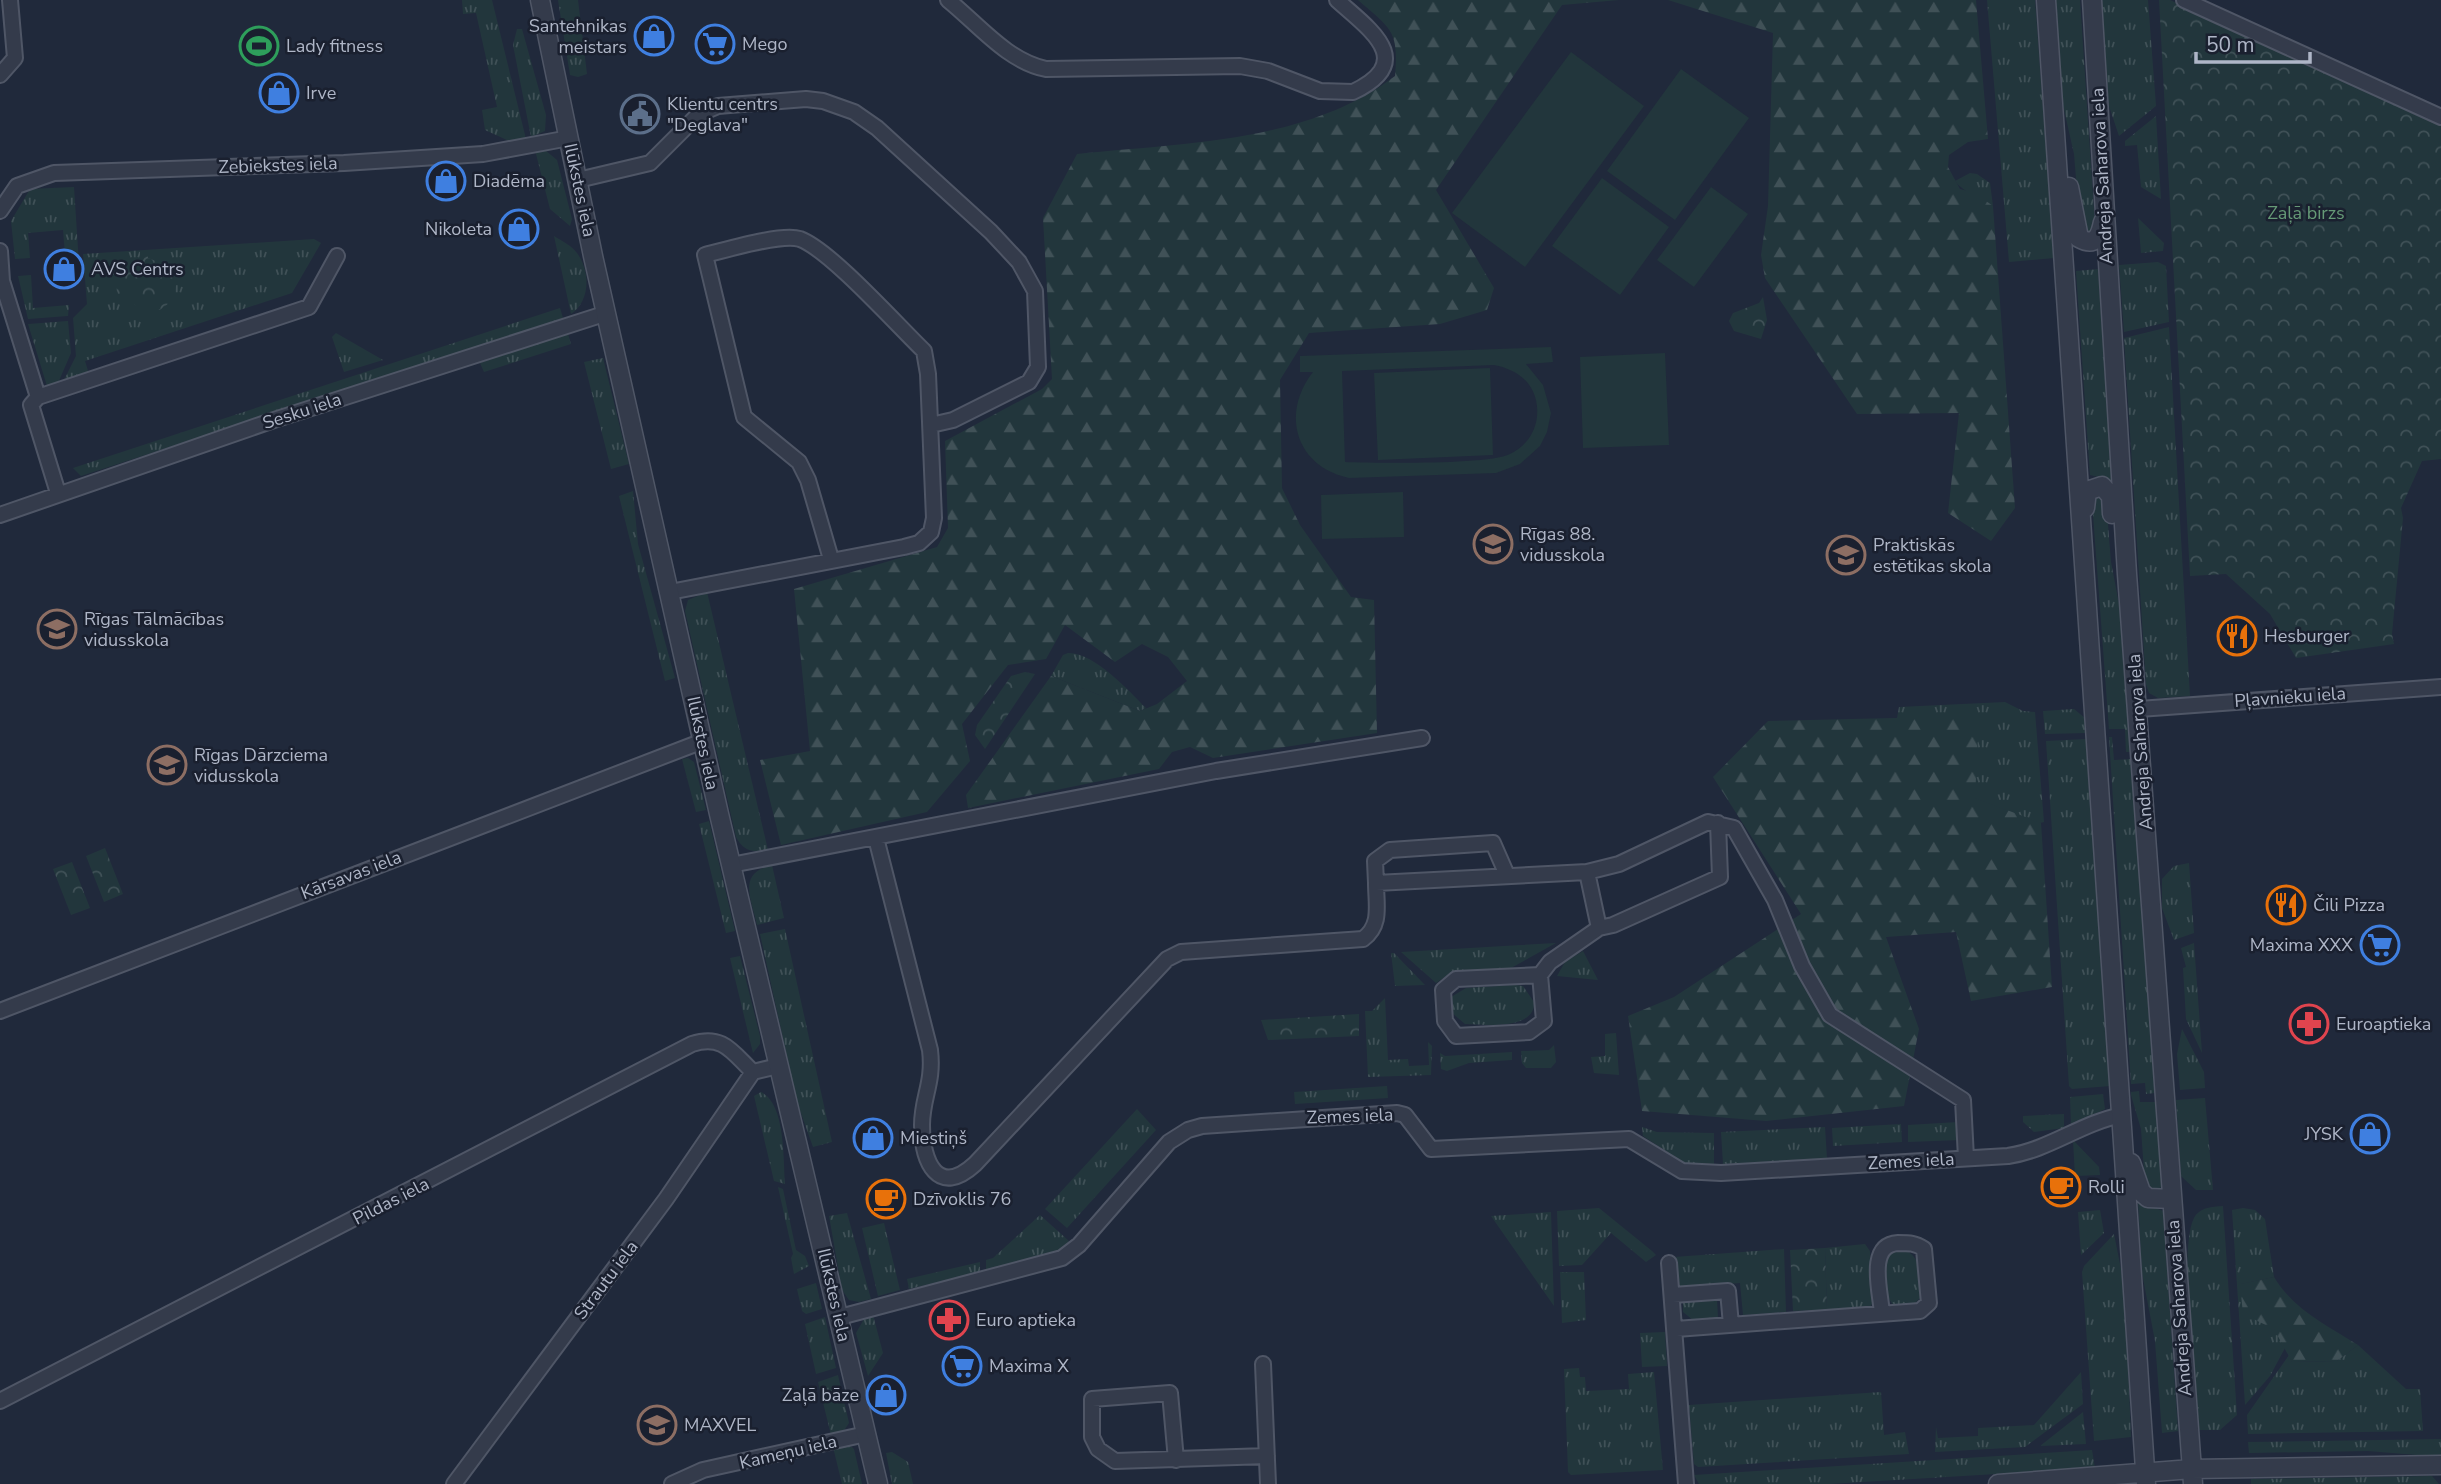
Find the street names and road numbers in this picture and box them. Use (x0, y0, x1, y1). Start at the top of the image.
street label: Andreja Saharova iela (2085, 87, 2119, 265)
street label: Ilūkstes iela (558, 141, 602, 239)
street label: Zebiekstes iela (218, 151, 338, 179)
street label: Sesku iela (259, 387, 345, 435)
street label: Andreja Saharova iela (2122, 653, 2158, 831)
street label: Pļavnieku iela (2233, 681, 2347, 713)
street label: Ilūkstes iela (681, 694, 725, 792)
street label: Kārsavas iela (297, 845, 405, 905)
street label: Zemes iela (1306, 1102, 1394, 1130)
street label: Zemes iela (1867, 1147, 1955, 1175)
street label: Pildas iela (349, 1172, 433, 1230)
street label: Andreja Saharova iela (2161, 1219, 2197, 1397)
street label: Strautu iela (568, 1236, 644, 1324)
street label: Ilūkstes iela (812, 1246, 856, 1344)
street label: Kameņu iela (737, 1429, 839, 1475)

